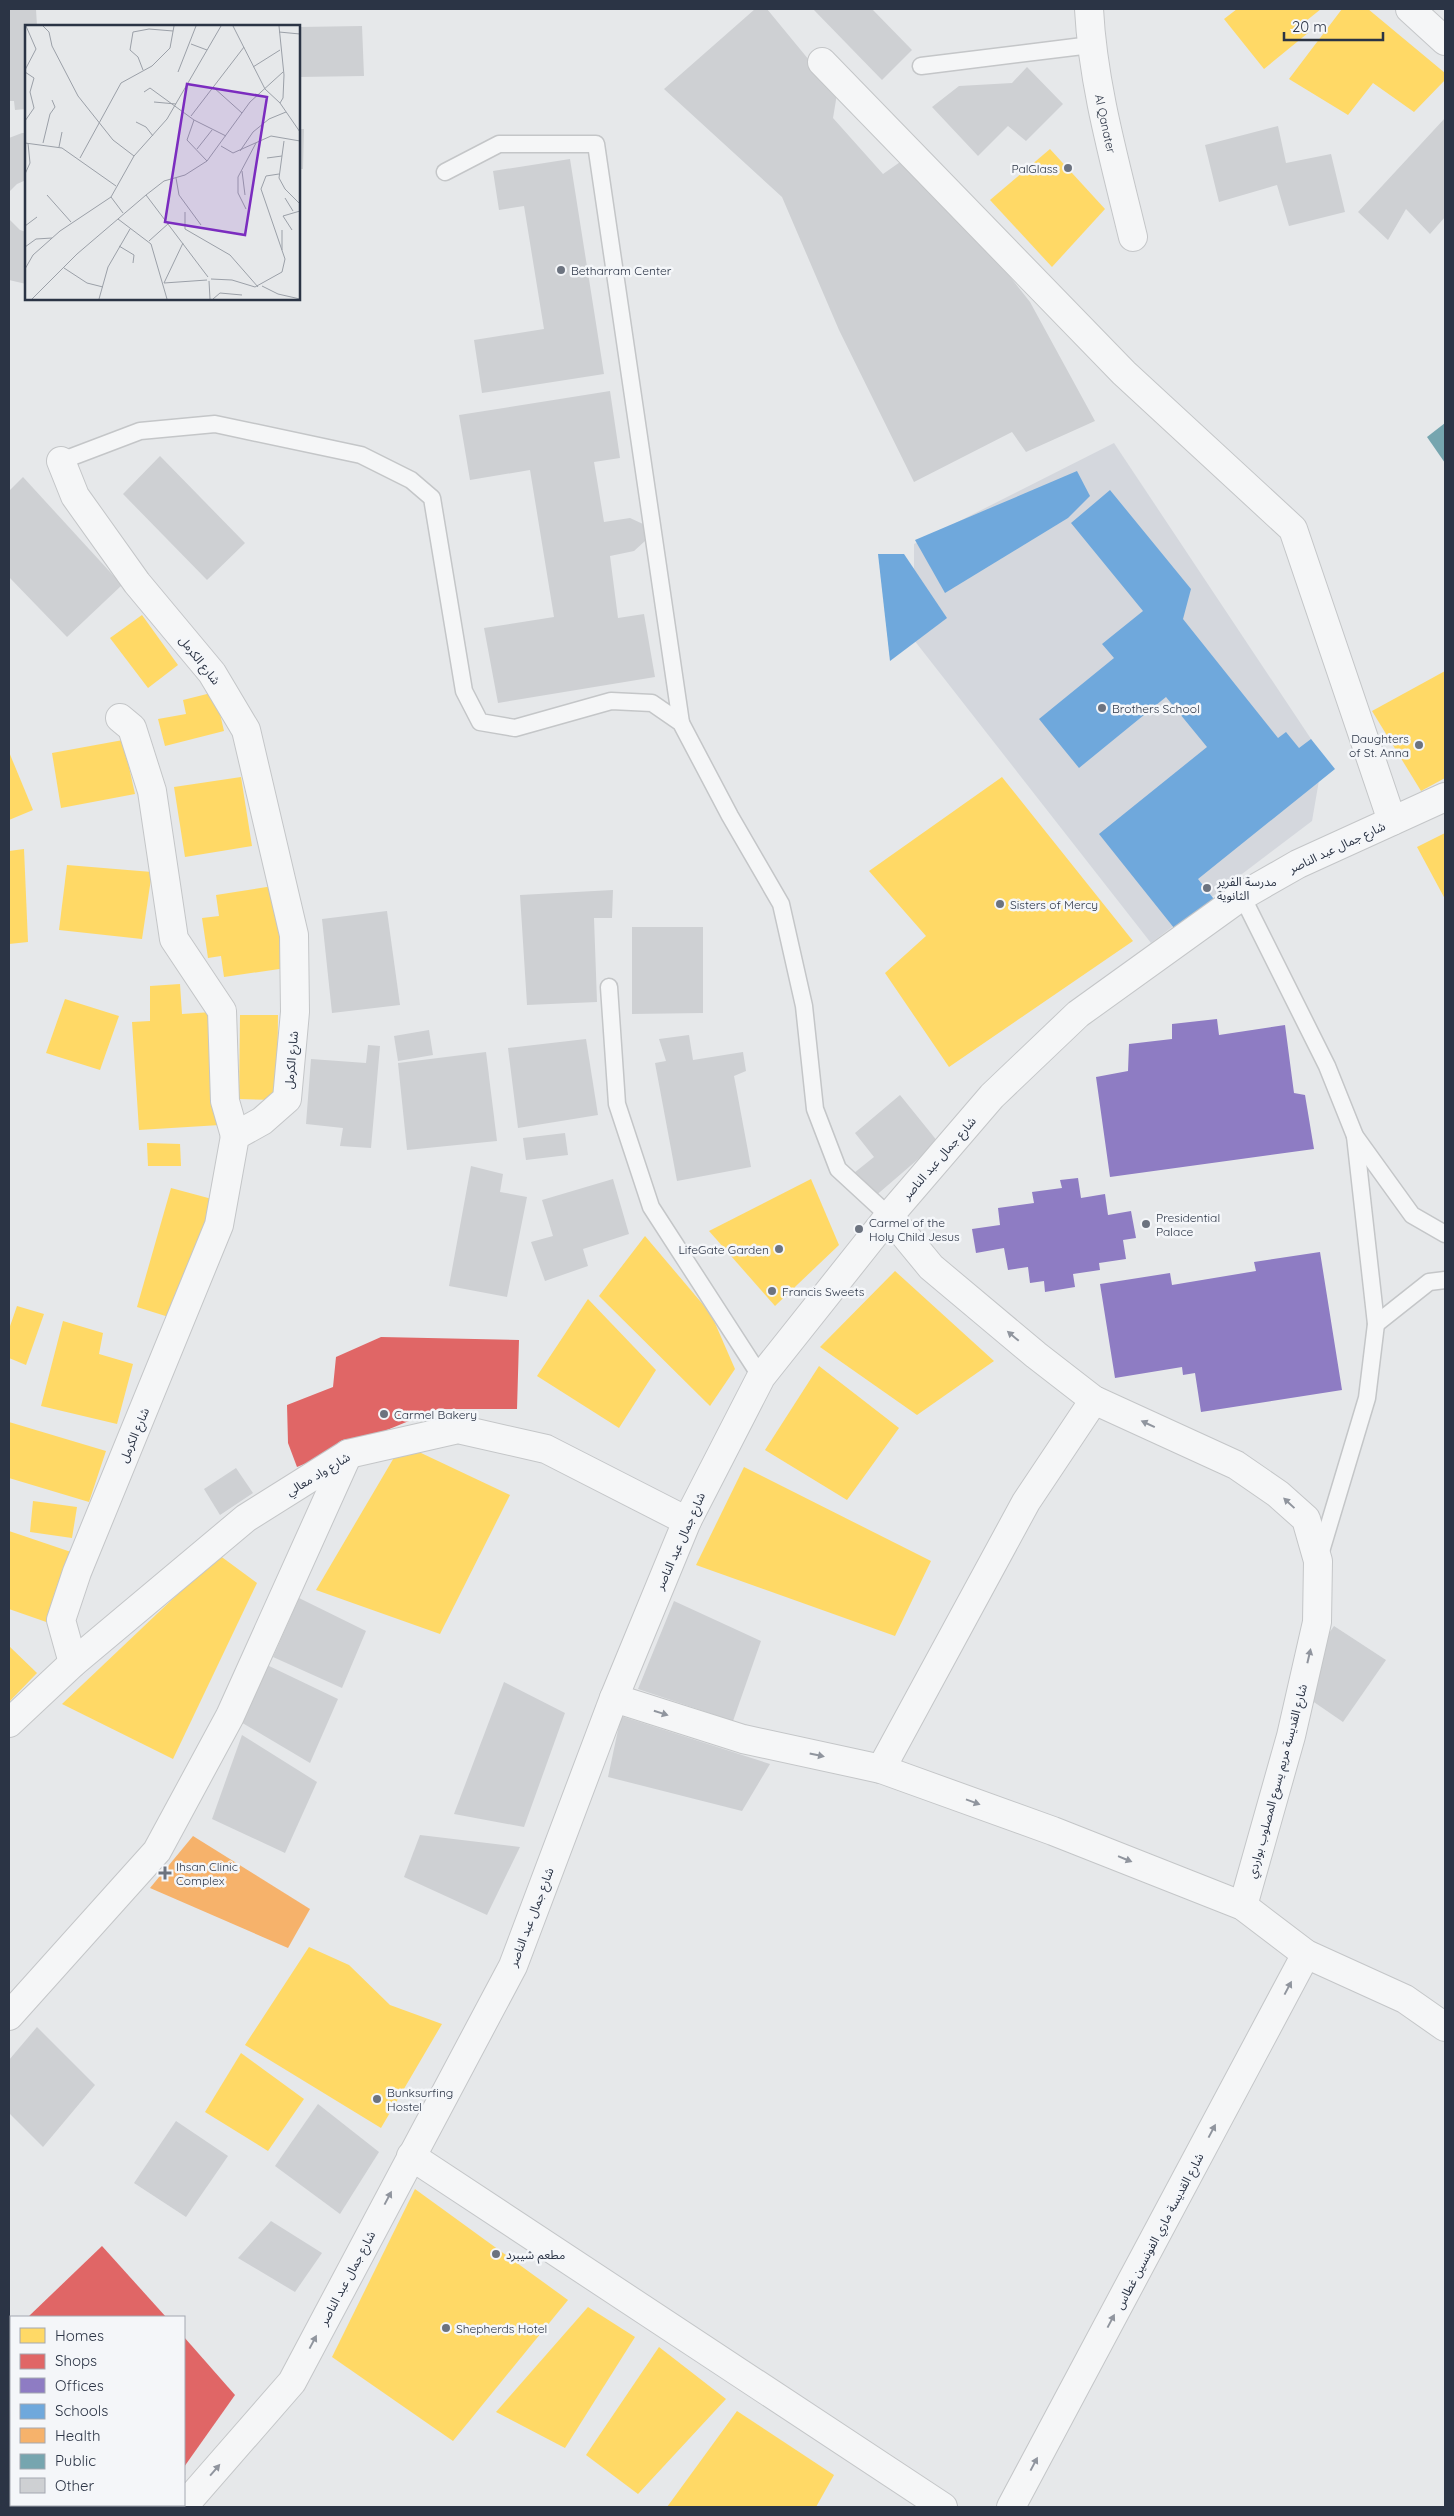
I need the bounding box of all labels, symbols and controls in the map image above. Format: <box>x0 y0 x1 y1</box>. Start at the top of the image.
scale bar <box>1284 10 1383 42</box>
text: 20 m <box>1292 17 1327 36</box>
inset map <box>25 25 300 300</box>
street label: Al Qanater <box>1092 93 1120 155</box>
place label: PalGlass <box>1011 161 1058 176</box>
marker: PalGlass <box>1062 162 1074 174</box>
place label: Betharram Center <box>571 263 672 278</box>
marker: Betharram Center <box>555 264 567 276</box>
street label: شارع الكرمل <box>175 632 224 689</box>
place label: Brothers School <box>1112 701 1200 716</box>
marker: Brothers School <box>1096 702 1108 714</box>
place label: Daughters of St. Anna <box>1349 731 1409 760</box>
marker: Daughters of St. Anna <box>1413 739 1425 751</box>
street label: شارع جمال عبد الناصر <box>1285 818 1388 878</box>
place label: مدرسة الفرير الثانوية <box>1216 874 1277 903</box>
marker: مدرسة الفرير الثانوية <box>1201 882 1213 894</box>
place label: Sisters of Mercy <box>1010 897 1098 912</box>
marker: Sisters of Mercy <box>994 898 1006 910</box>
street label: شارع الكرمل <box>281 1030 303 1090</box>
street label: شارع جمال عبد الناصر <box>898 1114 981 1205</box>
place label: Presidential Palace <box>1156 1210 1220 1239</box>
place label: Carmel of the Holy Child Jesus <box>869 1215 960 1244</box>
marker: Presidential Palace <box>1140 1218 1152 1230</box>
marker: Carmel of the Holy Child Jesus <box>853 1223 865 1235</box>
place label: LifeGate Garden <box>678 1242 769 1257</box>
marker: LifeGate Garden <box>773 1243 785 1255</box>
place label: Francis Sweets <box>782 1284 865 1299</box>
marker: Francis Sweets <box>766 1285 778 1297</box>
one-way arrow <box>1006 1331 1019 1342</box>
street label: شارع الكرمل <box>116 1405 154 1465</box>
place label: Carmel Bakery <box>394 1407 477 1422</box>
marker: Carmel Bakery <box>378 1408 390 1420</box>
one-way arrow <box>1141 1420 1155 1428</box>
street label: شارع واد معالي <box>283 1449 354 1501</box>
street label: شارع جمال عبد الناصر <box>651 1490 710 1594</box>
one-way arrow <box>1282 1498 1295 1509</box>
one-way arrow <box>1305 1649 1313 1664</box>
street label: شارع القديسة مريم يسوع المصلوب بواردي <box>1244 1682 1313 1880</box>
one-way arrow <box>653 1709 668 1717</box>
one-way arrow <box>810 1751 825 1759</box>
one-way arrow <box>965 1799 980 1806</box>
one-way arrow <box>1117 1856 1132 1863</box>
place label: Ihsan Clinic Complex <box>176 1859 238 1888</box>
street label: شارع جمال عبد الناصر <box>505 1865 559 1970</box>
marker: Ihsan Clinic Complex <box>158 1866 172 1880</box>
one-way arrow <box>1284 1980 1292 1995</box>
place label: Bunksurfing Hostel <box>387 2085 453 2114</box>
marker: Bunksurfing Hostel <box>371 2093 383 2105</box>
one-way arrow <box>1208 2124 1216 2138</box>
street label: شارع القديسة ماري الفونسين غطاس <box>1111 2150 1209 2313</box>
one-way arrow <box>384 2191 392 2205</box>
street label: شارع جمال عبد الناصر <box>315 2228 380 2330</box>
place label: مطعم شيبرد <box>506 2247 565 2264</box>
marker: مطعم شيبرد <box>490 2248 502 2260</box>
one-way arrow <box>1107 2313 1115 2328</box>
legend <box>10 2316 185 2506</box>
place label: Shepherds Hotel <box>456 2321 547 2336</box>
marker: Shepherds Hotel <box>440 2322 452 2334</box>
text: Homes <box>55 2326 104 2345</box>
one-way arrow <box>309 2335 317 2349</box>
text: Shops <box>55 2351 97 2370</box>
text: Offices <box>55 2376 104 2395</box>
text: Schools <box>55 2401 108 2420</box>
text: Health <box>55 2426 100 2445</box>
text: Public <box>55 2451 96 2470</box>
one-way arrow <box>1030 2457 1038 2471</box>
one-way arrow <box>209 2465 221 2477</box>
text: Other <box>55 2476 95 2495</box>

